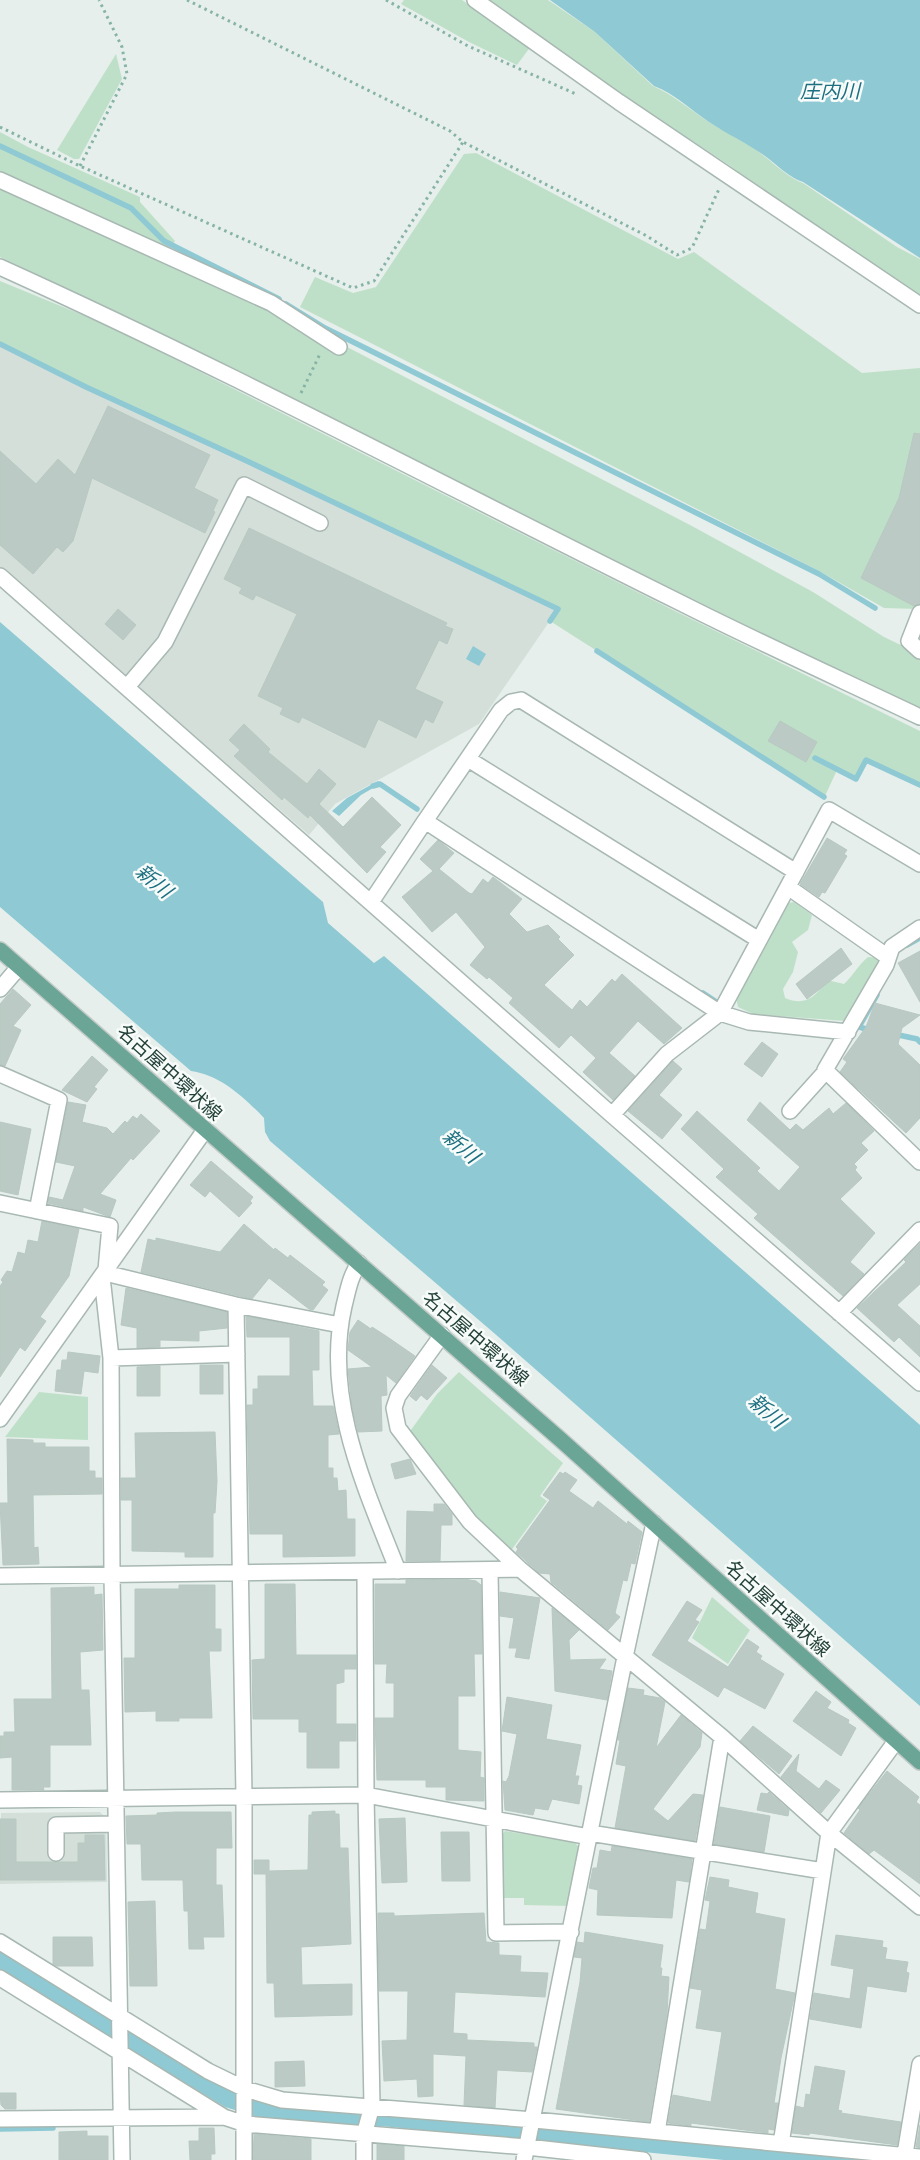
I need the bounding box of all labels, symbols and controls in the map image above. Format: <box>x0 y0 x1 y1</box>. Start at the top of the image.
water label: 庄内川 <box>800 78 862 104</box>
water label: 新川 <box>130 858 179 905</box>
street label: 名古屋中環状線 <box>113 1019 227 1125</box>
water label: 新川 <box>437 1123 486 1170</box>
street label: 名古屋中環状線 <box>418 1285 534 1391</box>
water label: 新川 <box>743 1388 792 1435</box>
street label: 名古屋中環状線 <box>721 1555 835 1661</box>

